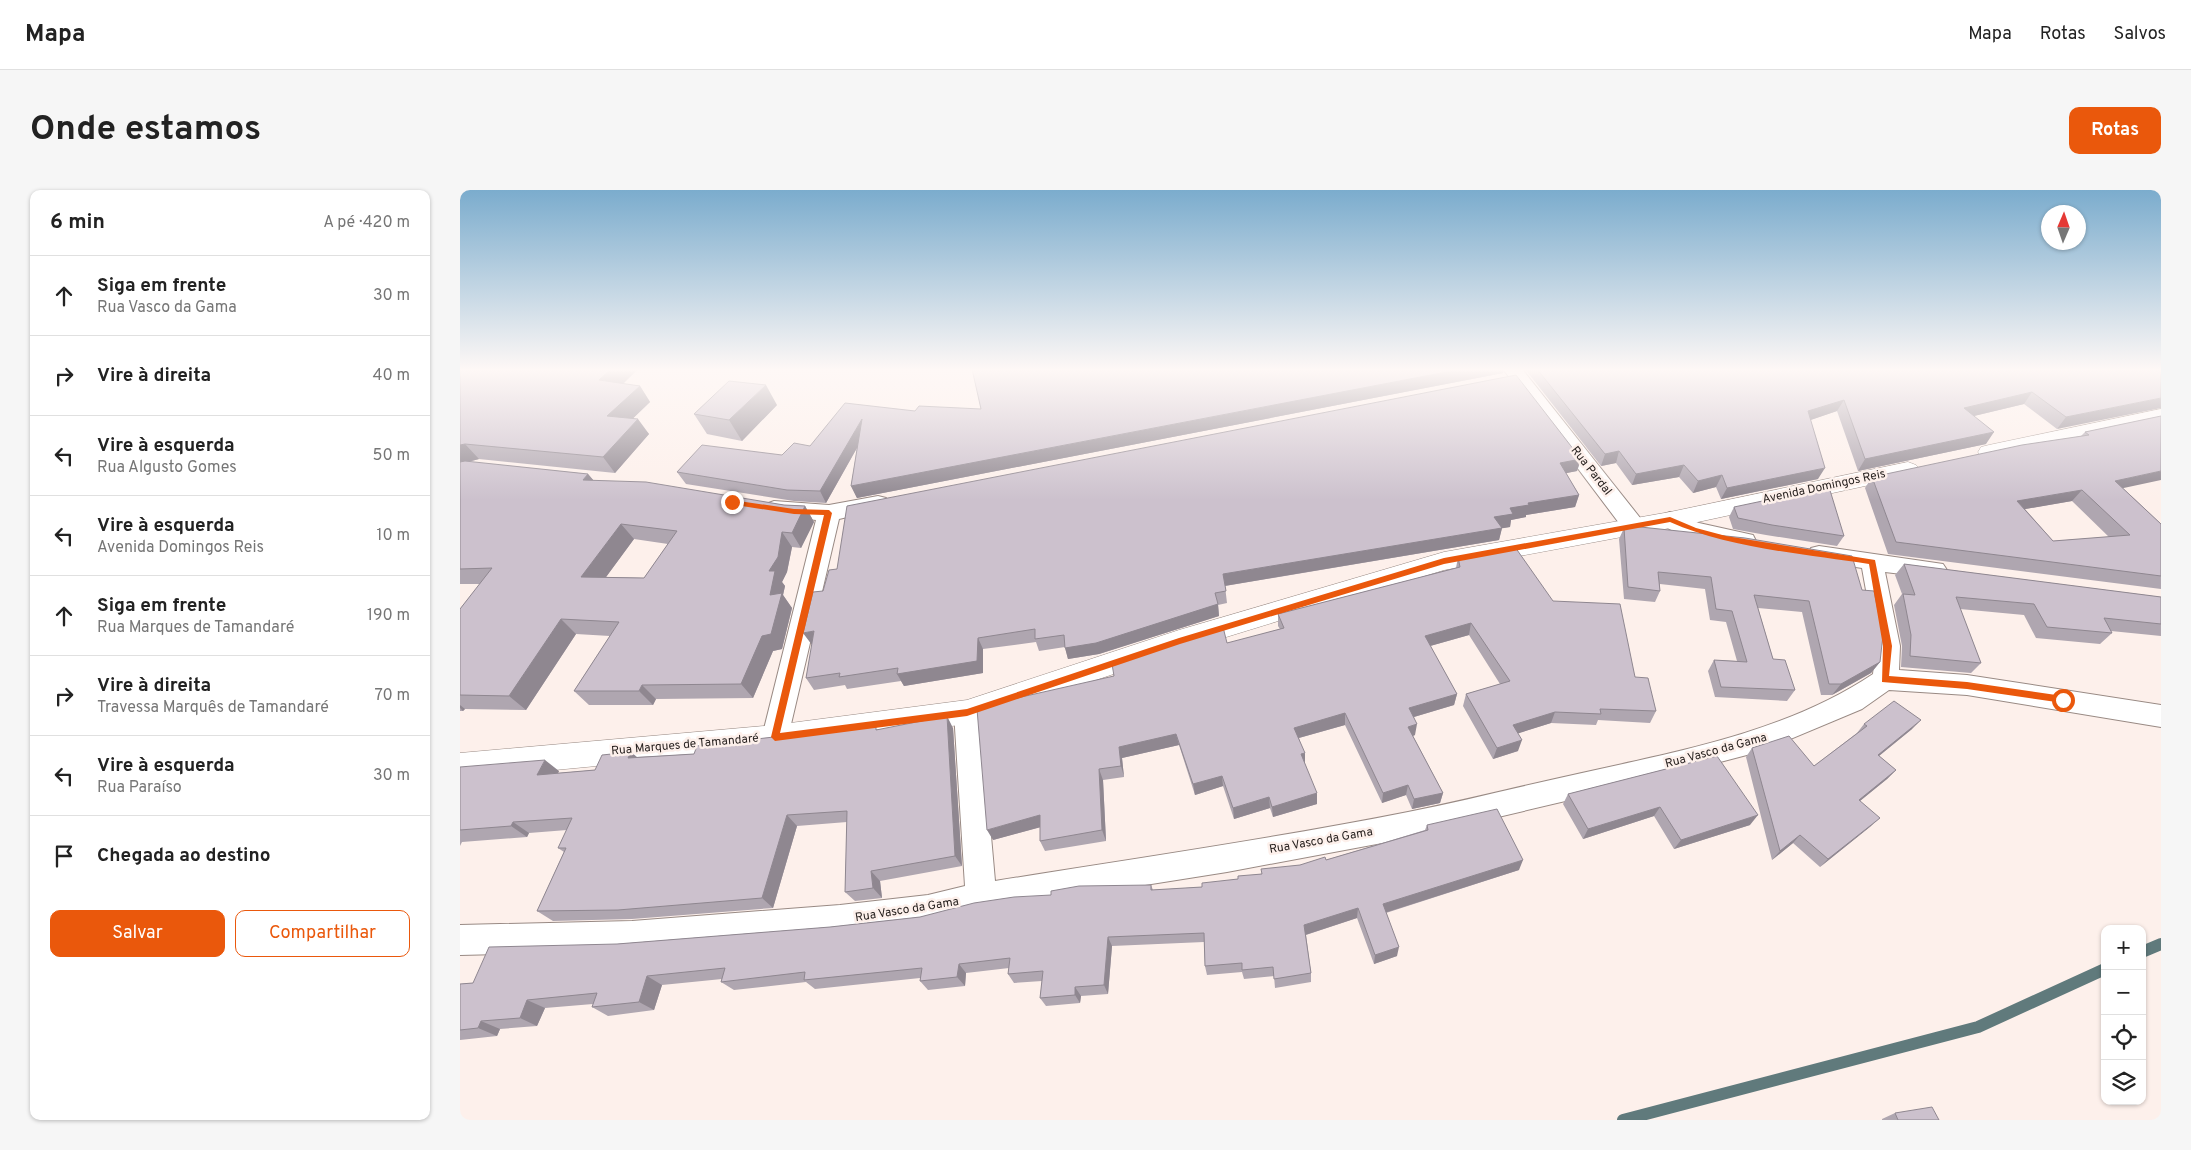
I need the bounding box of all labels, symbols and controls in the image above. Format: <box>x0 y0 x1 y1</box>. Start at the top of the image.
text: Mapa <box>25 20 85 50</box>
text: Mapa <box>1968 23 2012 46</box>
text: Rotas <box>2040 23 2086 46</box>
text: Salvos <box>2114 23 2166 46</box>
button: Rotas <box>2069 107 2161 154</box>
text: Onde estamos <box>30 108 261 152</box>
north arrow <box>2041 205 2086 250</box>
text: 6 min <box>50 209 105 236</box>
text: A pé · 420 m <box>323 213 410 233</box>
text: Siga em frente <box>97 274 226 298</box>
icon: ahead <box>50 282 78 310</box>
text: 30 m <box>373 286 410 306</box>
text: Rua Vasco da Gama <box>97 298 237 318</box>
icon: right <box>50 362 78 390</box>
text: Vire à direita <box>97 364 211 388</box>
text: 40 m <box>372 366 410 386</box>
text: Vire à esquerda <box>97 434 235 458</box>
icon: left <box>50 442 78 470</box>
street label: Rua Pardal <box>1567 443 1615 499</box>
text: 50 m <box>373 446 410 466</box>
text: Rua Algusto Gomes <box>97 458 237 478</box>
street label: Avenida Domingos Reis <box>1761 466 1887 508</box>
route end <box>721 491 744 514</box>
text: Vire à esquerda <box>97 514 235 538</box>
icon: left <box>50 522 78 550</box>
text: 10 m <box>376 526 410 546</box>
text: Avenida Domingos Reis <box>97 538 264 558</box>
text: Siga em frente <box>97 594 226 618</box>
icon: ahead <box>50 602 78 630</box>
text: 190 m <box>367 606 410 626</box>
text: Rua Marques de Tamandaré <box>97 618 294 638</box>
text: Vire à direita <box>97 674 211 698</box>
icon: right <box>50 682 78 710</box>
text: 70 m <box>375 686 410 706</box>
route start <box>2052 689 2075 712</box>
text: Travessa Marquês de Tamandaré <box>97 698 329 718</box>
street label: Rua Vasco da Gama <box>1663 730 1769 772</box>
street label: Rua Marques de Tamandaré <box>611 731 759 759</box>
text: Vire à esquerda <box>97 754 235 778</box>
icon: left <box>50 762 78 790</box>
text: 30 m <box>373 766 410 786</box>
text: Rua Paraíso <box>97 778 182 798</box>
street label: Rua Vasco da Gama <box>1268 824 1374 858</box>
icon: arrive <box>50 842 78 870</box>
text: Chegada ao destino <box>97 844 271 868</box>
street label: Rua Vasco da Gama <box>854 894 960 926</box>
button: Salvar <box>50 910 225 957</box>
button: Compartilhar <box>235 910 410 957</box>
map controls <box>2101 925 2146 1105</box>
button: + <box>2101 925 2146 970</box>
button: − <box>2101 970 2146 1015</box>
button: locate <box>2101 1015 2146 1060</box>
button: layers <box>2101 1060 2146 1105</box>

